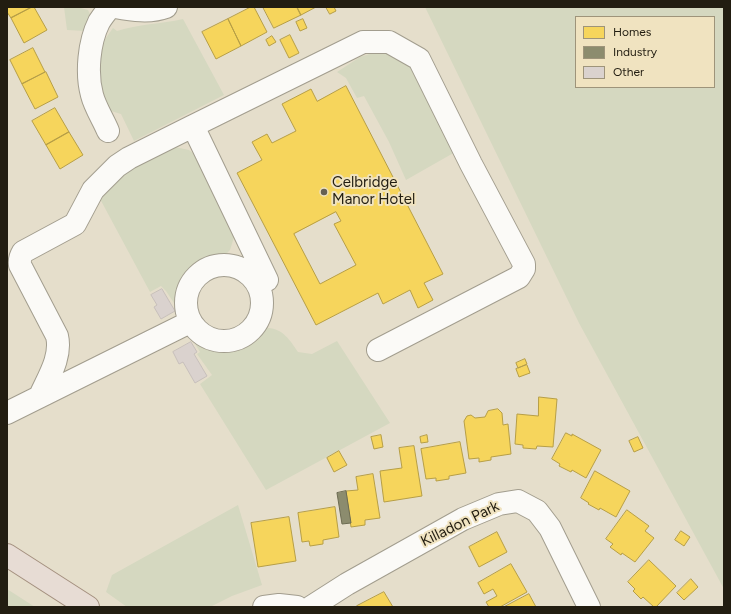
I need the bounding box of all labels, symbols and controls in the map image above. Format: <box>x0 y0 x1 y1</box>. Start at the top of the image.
legend <box>575 16 715 88</box>
text: Homes <box>613 25 651 39</box>
text: Industry <box>613 45 657 59</box>
text: Other <box>613 65 644 79</box>
place label: Celbridge Manor Hotel <box>332 174 415 209</box>
marker: Celbridge Manor Hotel <box>319 187 329 197</box>
street label: Killadon Park <box>418 497 502 551</box>

